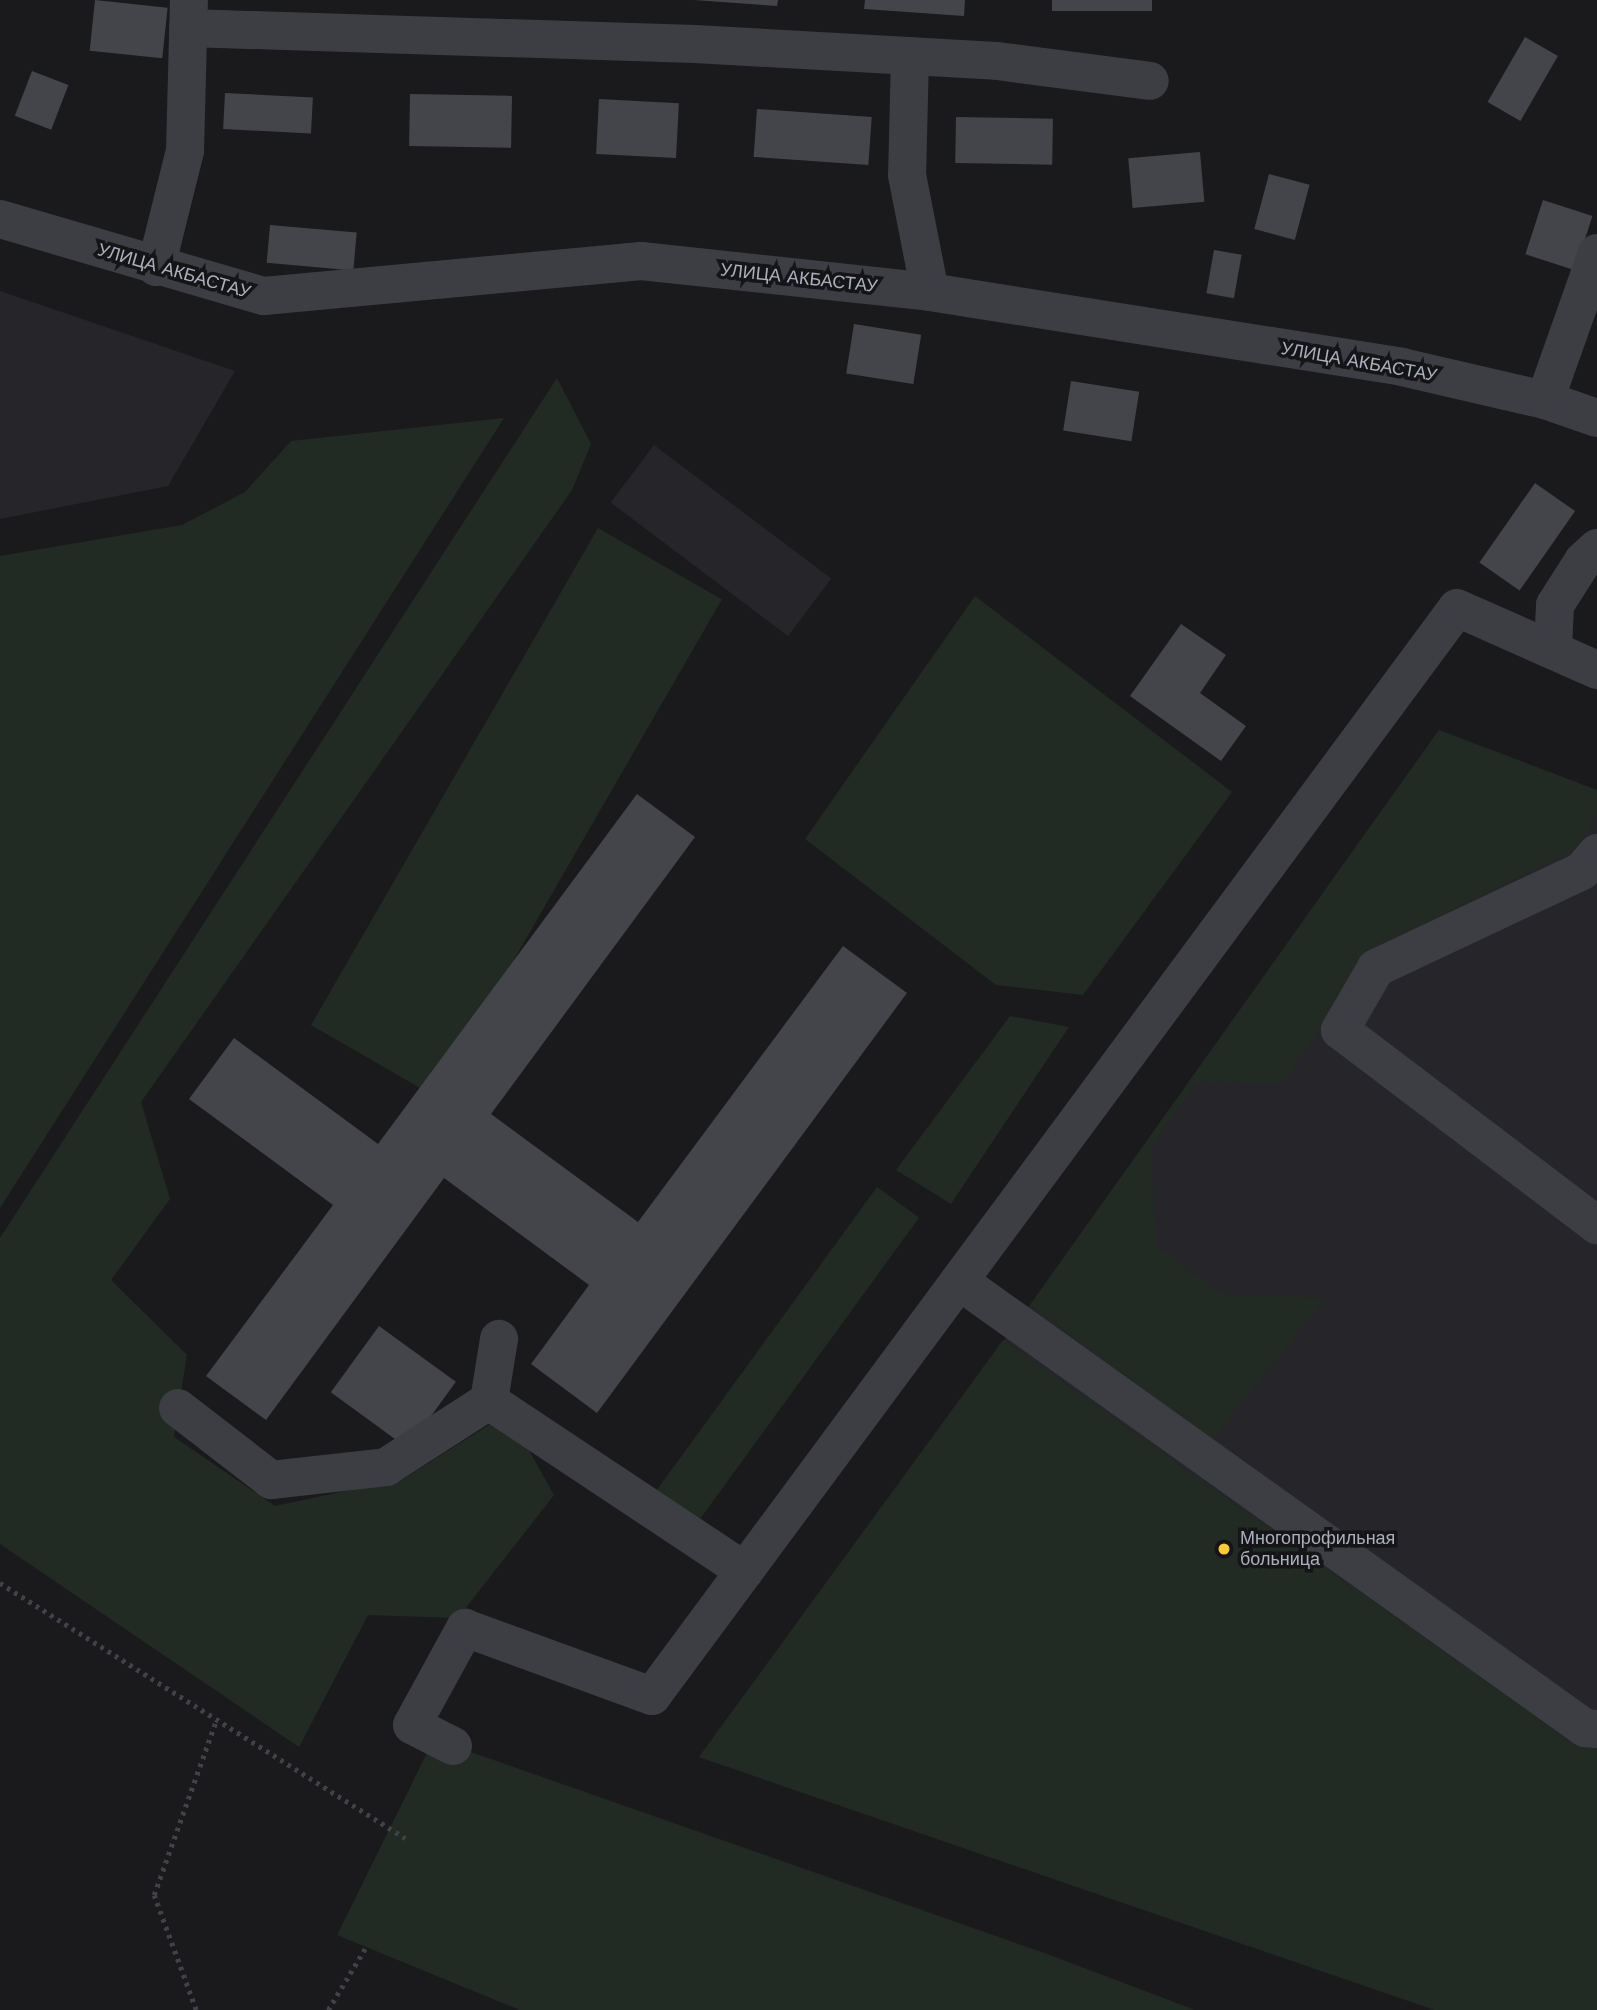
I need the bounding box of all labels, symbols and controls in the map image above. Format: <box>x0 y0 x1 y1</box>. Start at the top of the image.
street label: УЛИЦА АКБАСТАУ <box>95 239 253 303</box>
street label: УЛИЦА АКБАСТАУ <box>719 259 879 297</box>
street label: УЛИЦА АКБАСТАУ <box>1279 338 1439 386</box>
place label: Многопрофильная больница <box>1240 1528 1395 1570</box>
marker: Многопрофильная больница <box>1214 1539 1234 1559</box>

